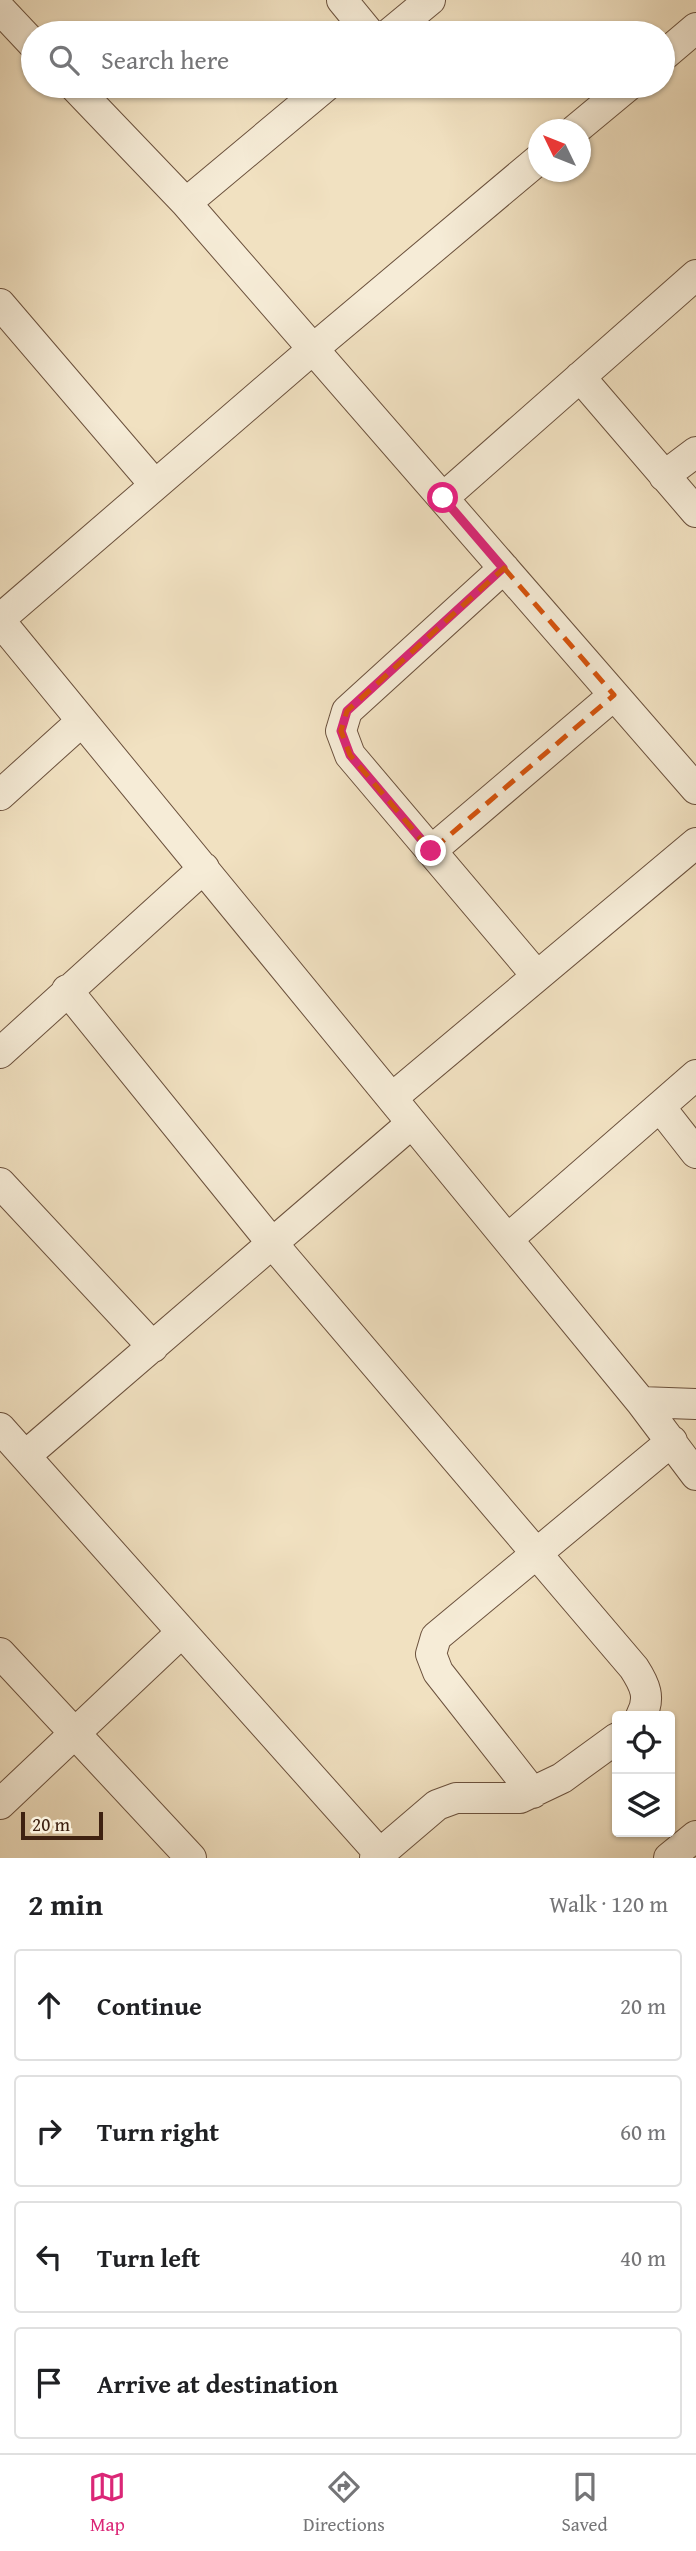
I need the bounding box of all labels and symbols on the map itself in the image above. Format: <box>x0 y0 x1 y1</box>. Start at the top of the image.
north arrow <box>528 119 591 182</box>
route start <box>427 482 458 513</box>
route end <box>415 835 446 866</box>
scale bar <box>21 1809 103 1841</box>

